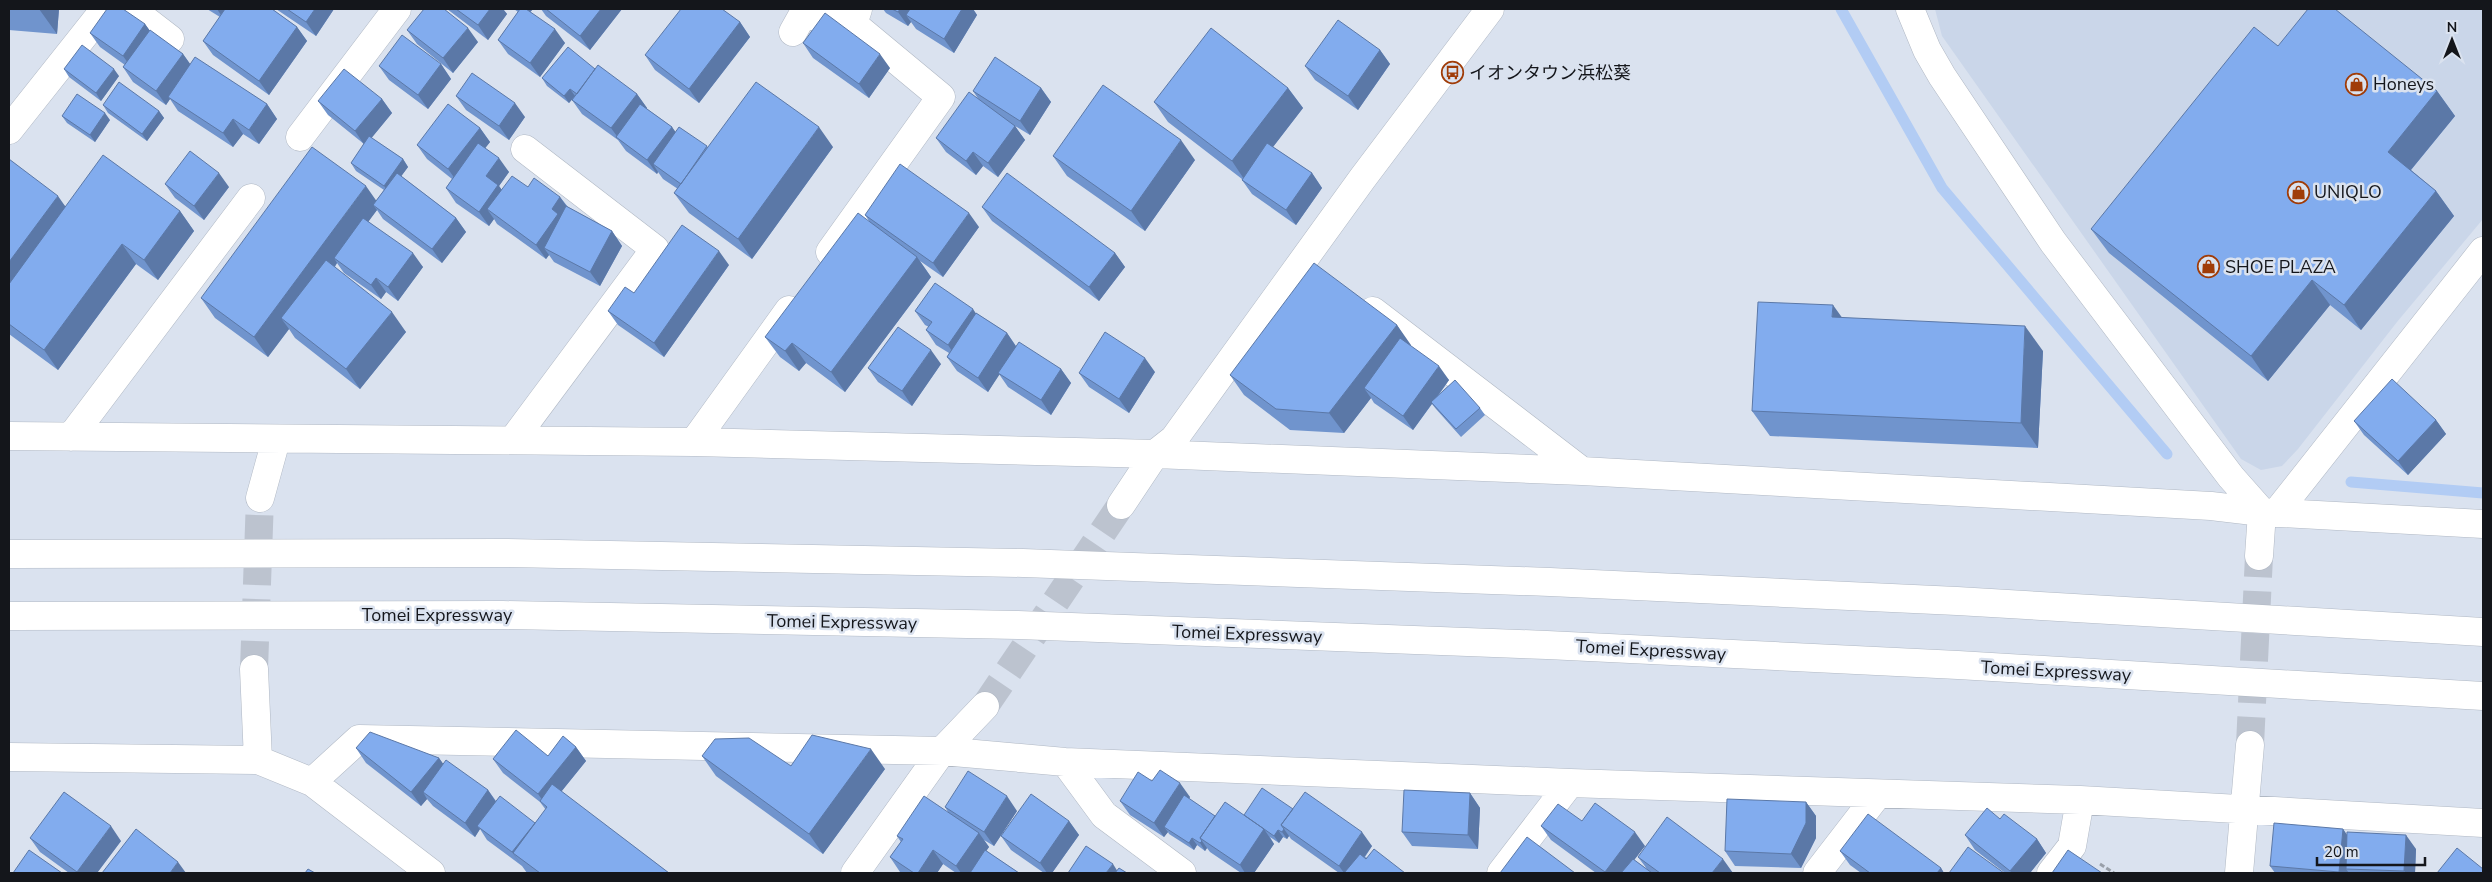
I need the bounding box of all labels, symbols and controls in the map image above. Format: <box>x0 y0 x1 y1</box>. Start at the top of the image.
north arrow <box>2427 15 2477 65</box>
text: N <box>2447 18 2457 37</box>
bus stop icon: イオンタウン浜松葵 <box>1441 61 1465 85</box>
place label: イオンタウン浜松葵 <box>1469 61 1631 85</box>
shop icon: Honeys <box>2345 72 2369 96</box>
place label: Honeys <box>2373 72 2434 96</box>
shop icon: UNIQLO <box>2286 180 2310 204</box>
place label: UNIQLO <box>2314 180 2382 204</box>
shop icon: SHOE PLAZA <box>2197 255 2221 279</box>
place label: SHOE PLAZA <box>2225 255 2336 279</box>
street label: Tomei Expressway <box>362 603 513 627</box>
street label: Tomei Expressway <box>767 609 918 635</box>
street label: Tomei Expressway <box>1171 619 1323 649</box>
street label: Tomei Expressway <box>1575 634 1727 666</box>
street label: Tomei Expressway <box>1980 655 2132 687</box>
scale bar <box>2317 834 2424 866</box>
text: 20 m <box>2324 842 2359 862</box>

